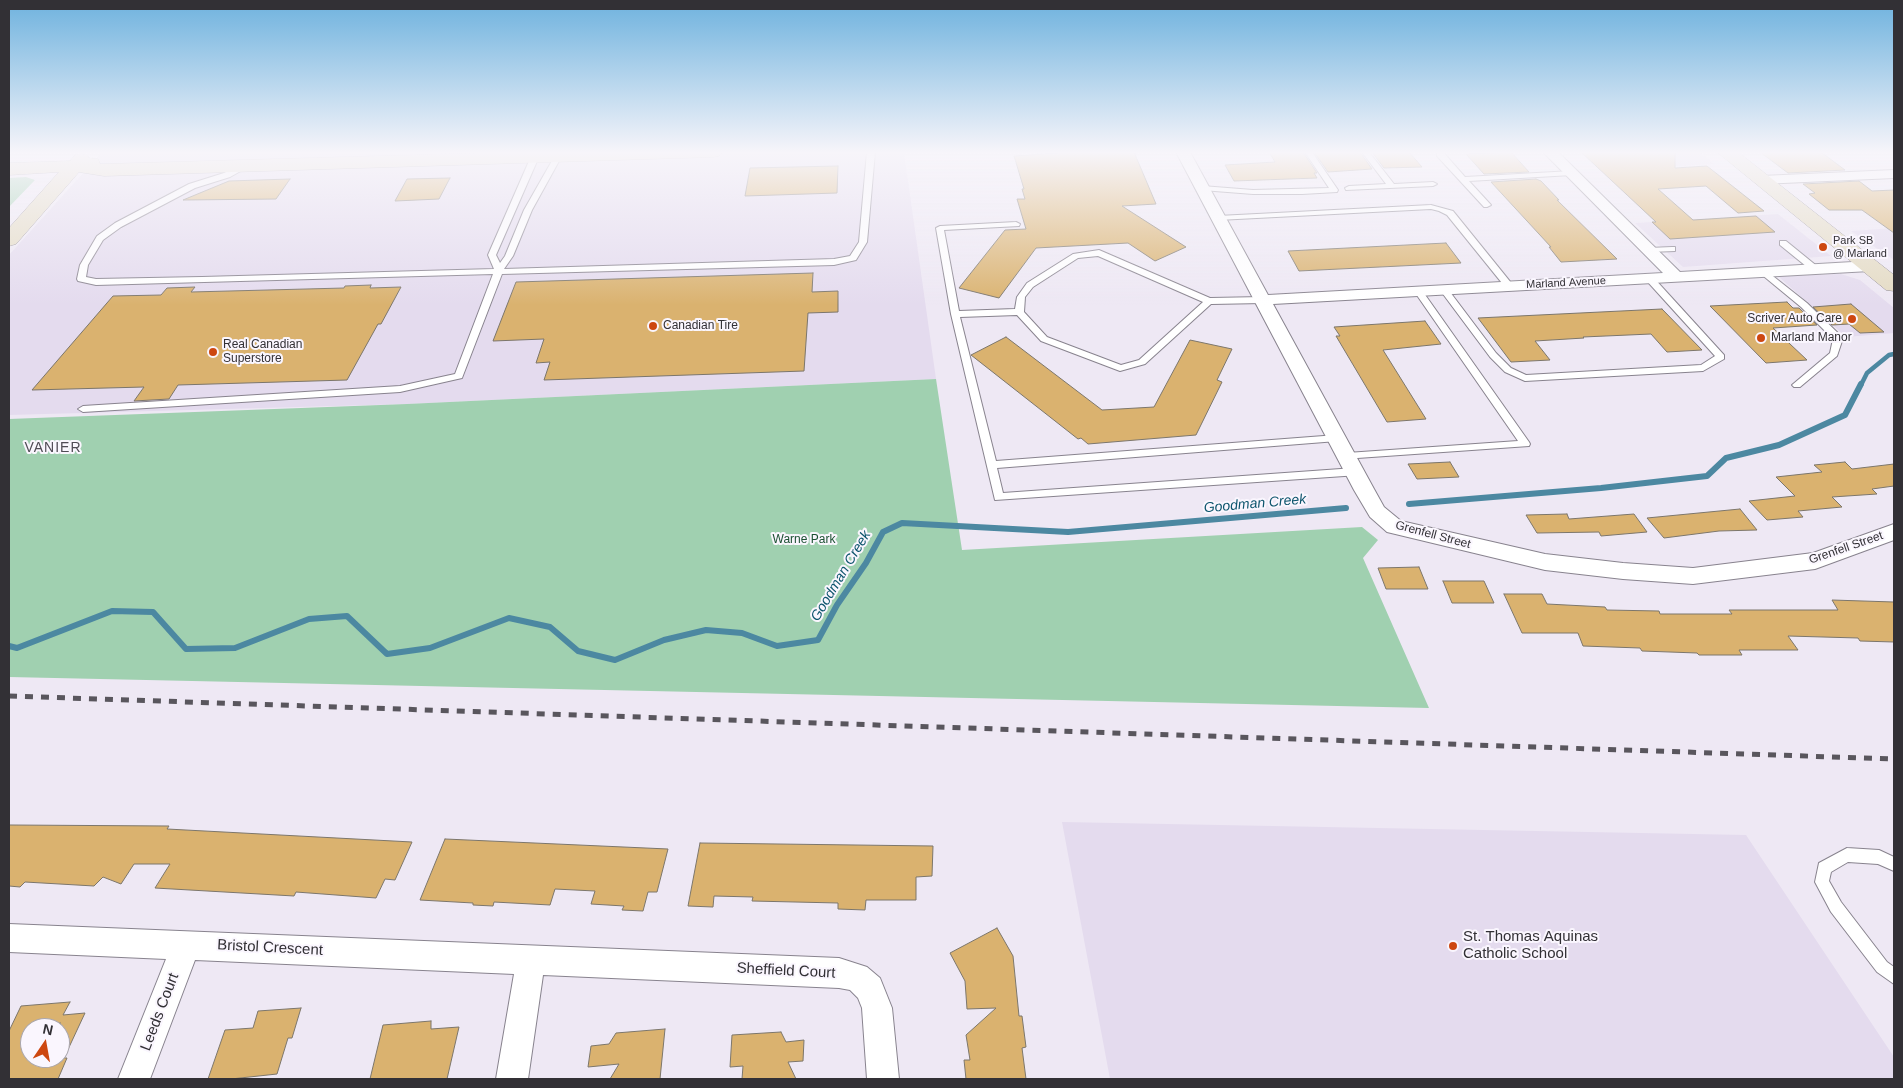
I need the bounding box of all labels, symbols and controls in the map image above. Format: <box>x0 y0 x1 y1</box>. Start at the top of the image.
place label: Park SB @ Marland <box>1833 234 1887 260</box>
marker: Park SB @ Marland <box>1817 241 1829 253</box>
street label: Marland Avenue <box>1526 274 1606 292</box>
place label: Scriver Auto Care <box>1747 312 1842 326</box>
marker: Scriver Auto Care <box>1846 313 1858 325</box>
place label: Canadian Tire <box>663 319 738 333</box>
marker: Canadian Tire <box>647 320 659 332</box>
place label: Marland Manor <box>1771 331 1852 345</box>
marker: Marland Manor <box>1755 332 1767 344</box>
place label: Real Canadian Superstore <box>223 338 302 366</box>
marker: Real Canadian Superstore <box>207 346 219 358</box>
district label: VANIER <box>24 440 82 456</box>
water label: Goodman Creek <box>1203 491 1307 517</box>
street label: Grenfell Street <box>1394 518 1472 552</box>
water label: Goodman Creek <box>807 528 875 624</box>
street label: Grenfell Street <box>1807 529 1885 567</box>
park label: Warne Park <box>773 533 835 547</box>
place label: St. Thomas Aquinas Catholic School <box>1463 928 1598 963</box>
street label: Bristol Crescent <box>217 936 323 960</box>
marker: St. Thomas Aquinas Catholic School <box>1447 940 1459 952</box>
street label: Sheffield Court <box>736 959 836 983</box>
street label: Leeds Court <box>137 971 183 1053</box>
north arrow <box>20 1018 70 1068</box>
text: N <box>41 1020 55 1038</box>

